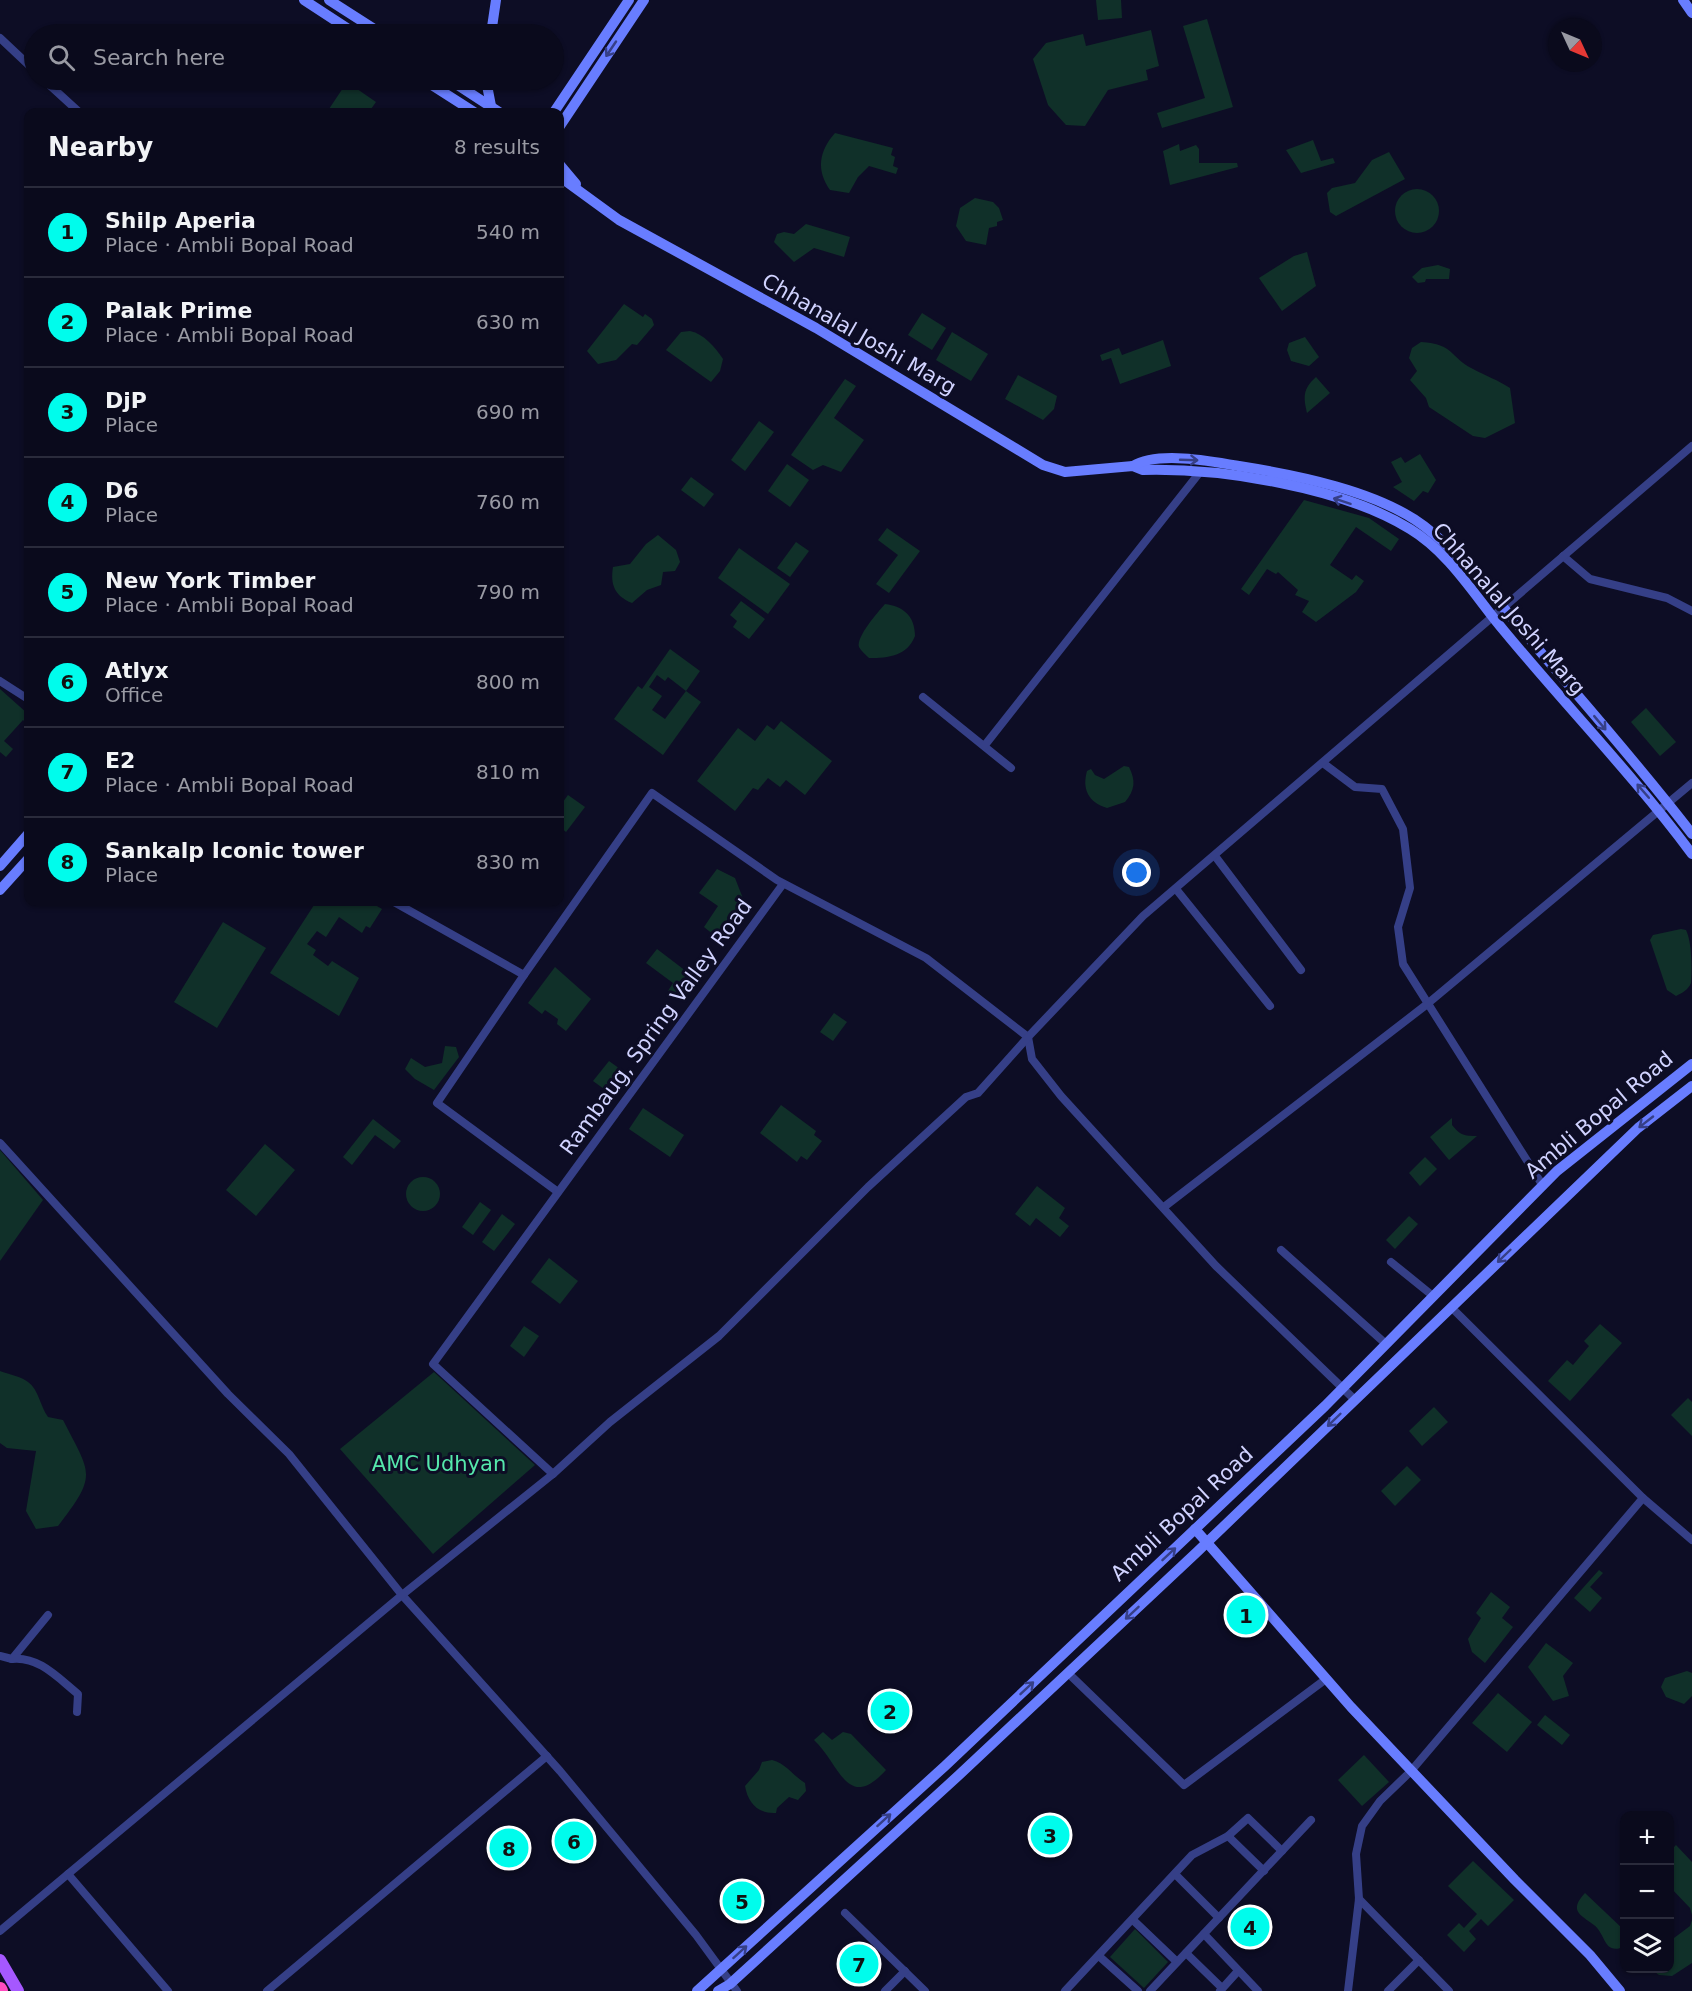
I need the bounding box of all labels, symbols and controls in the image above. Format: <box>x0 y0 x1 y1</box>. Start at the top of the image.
north arrow <box>1548 18 1602 72</box>
search box <box>24 24 564 90</box>
one-way arrow <box>605 40 617 56</box>
icon: search <box>45 41 78 74</box>
text: Search here <box>93 45 225 70</box>
text: Nearby <box>48 132 153 162</box>
text: 8 results <box>454 135 540 159</box>
text: Shilp Aperia <box>105 208 256 233</box>
text: 1 <box>61 220 74 244</box>
text: 540 m <box>476 220 540 244</box>
text: Place · Ambli Bopal Road <box>105 233 354 257</box>
street label: Chhanalal Joshi Marg <box>758 269 960 399</box>
text: Palak Prime <box>105 298 252 323</box>
text: 2 <box>61 310 74 334</box>
text: 630 m <box>476 310 540 334</box>
text: Place · Ambli Bopal Road <box>105 323 354 347</box>
text: DjP <box>105 388 147 413</box>
text: 3 <box>61 400 74 424</box>
text: 690 m <box>476 400 540 424</box>
text: Place <box>105 413 158 437</box>
one-way arrow <box>1179 455 1199 466</box>
text: D6 <box>105 478 139 503</box>
text: 4 <box>61 490 74 514</box>
text: 760 m <box>476 490 540 514</box>
one-way arrow <box>1333 494 1352 505</box>
text: Place <box>105 503 158 527</box>
street label: Chhanalal Joshi Marg <box>1428 518 1590 700</box>
text: New York Timber <box>105 568 315 593</box>
text: 5 <box>61 580 74 604</box>
text: 790 m <box>476 580 540 604</box>
text: Place · Ambli Bopal Road <box>105 593 354 617</box>
text: Atlyx <box>105 658 169 683</box>
text: 6 <box>61 670 74 694</box>
text: 800 m <box>476 670 540 694</box>
text: Office <box>105 683 163 707</box>
one-way arrow <box>1593 715 1607 730</box>
text: E2 <box>105 748 135 773</box>
text: 7 <box>61 760 74 784</box>
text: 810 m <box>476 760 540 784</box>
text: Place · Ambli Bopal Road <box>105 773 354 797</box>
one-way arrow <box>1636 784 1650 799</box>
text: Sankalp Iconic tower <box>105 838 364 863</box>
text: 8 <box>61 850 74 874</box>
text: 830 m <box>476 850 540 874</box>
your location <box>1122 858 1151 887</box>
text: Place <box>105 863 158 887</box>
street label: Rambaug, Spring Valley Road <box>555 895 757 1159</box>
street label: Ambli Bopal Road <box>1520 1046 1678 1184</box>
one-way arrow <box>1638 1115 1654 1128</box>
one-way arrow <box>1497 1249 1512 1263</box>
one-way arrow <box>1326 1413 1341 1428</box>
street label: Ambli Bopal Road <box>1106 1442 1258 1586</box>
park label: AMC Udhyan <box>372 1452 506 1476</box>
one-way arrow <box>1161 1546 1176 1561</box>
pin: 1 <box>1226 1592 1266 1638</box>
one-way arrow <box>1125 1606 1140 1620</box>
one-way arrow <box>1020 1681 1035 1695</box>
pin: 2 <box>870 1688 910 1734</box>
map controls <box>1620 1811 1674 1973</box>
button: + <box>1620 1811 1674 1865</box>
pin: 3 <box>1030 1812 1070 1858</box>
one-way arrow <box>877 1813 892 1828</box>
pin: 6 <box>554 1818 594 1864</box>
pin: 8 <box>490 1826 528 1870</box>
button: − <box>1620 1865 1674 1919</box>
pin: 5 <box>722 1878 762 1924</box>
pin: 4 <box>1230 1904 1270 1950</box>
button: layers <box>1620 1919 1674 1973</box>
pin: 7 <box>840 1942 878 1986</box>
one-way arrow <box>732 1945 747 1959</box>

